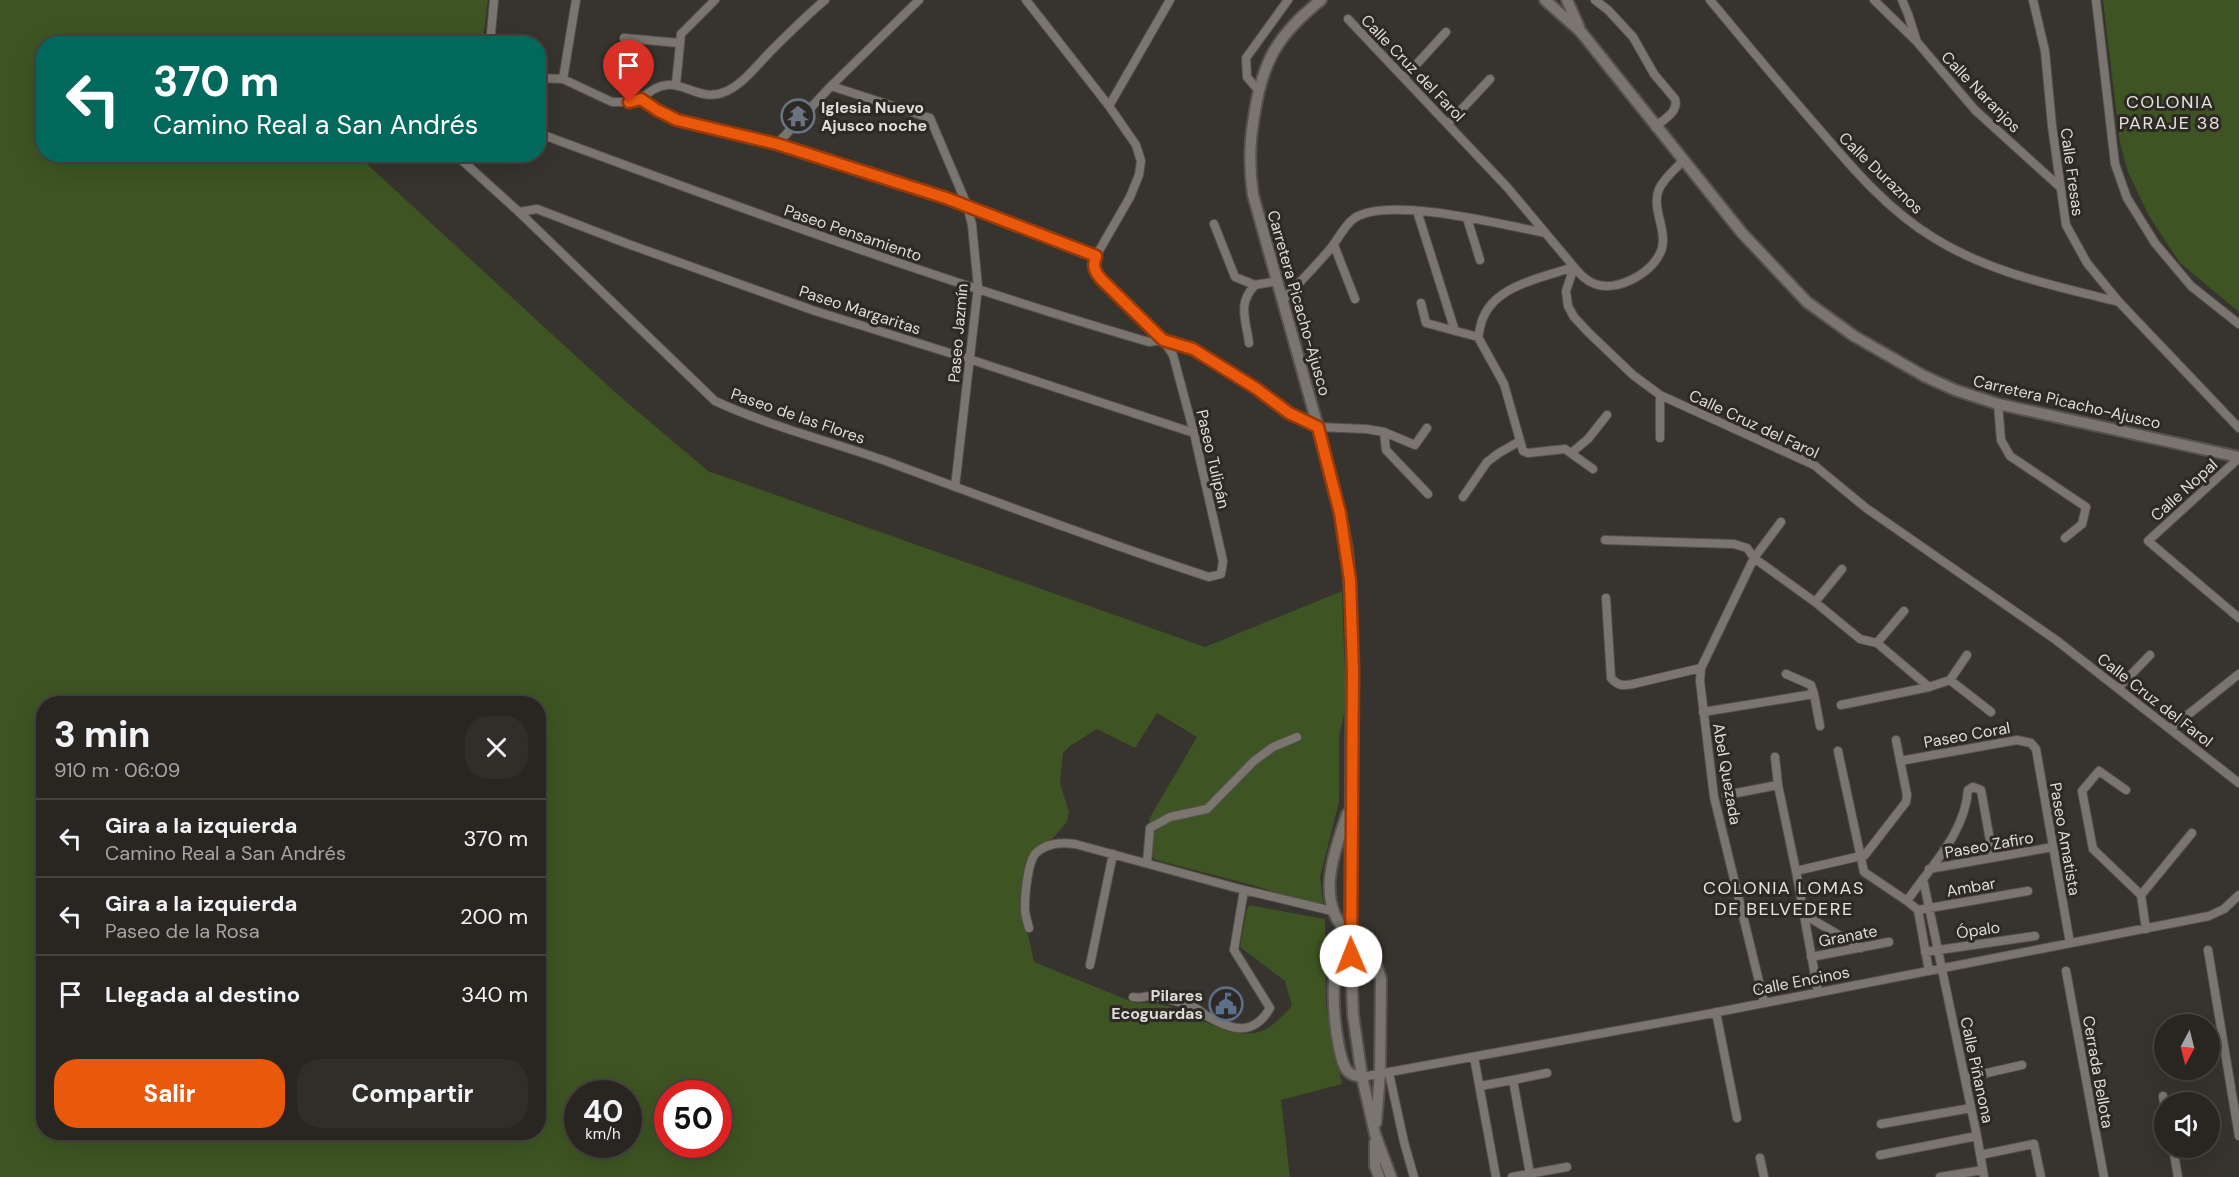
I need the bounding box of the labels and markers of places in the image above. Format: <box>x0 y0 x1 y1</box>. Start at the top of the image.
pin <box>603 40 654 102</box>
place label: Iglesia Nuevo Ajusco noche <box>821 97 927 136</box>
temple icon: Iglesia Nuevo Ajusco noche <box>780 98 816 134</box>
place label: Pilares Ecoguardas <box>1111 985 1203 1024</box>
public building icon: Pilares Ecoguardas <box>1208 986 1244 1022</box>

